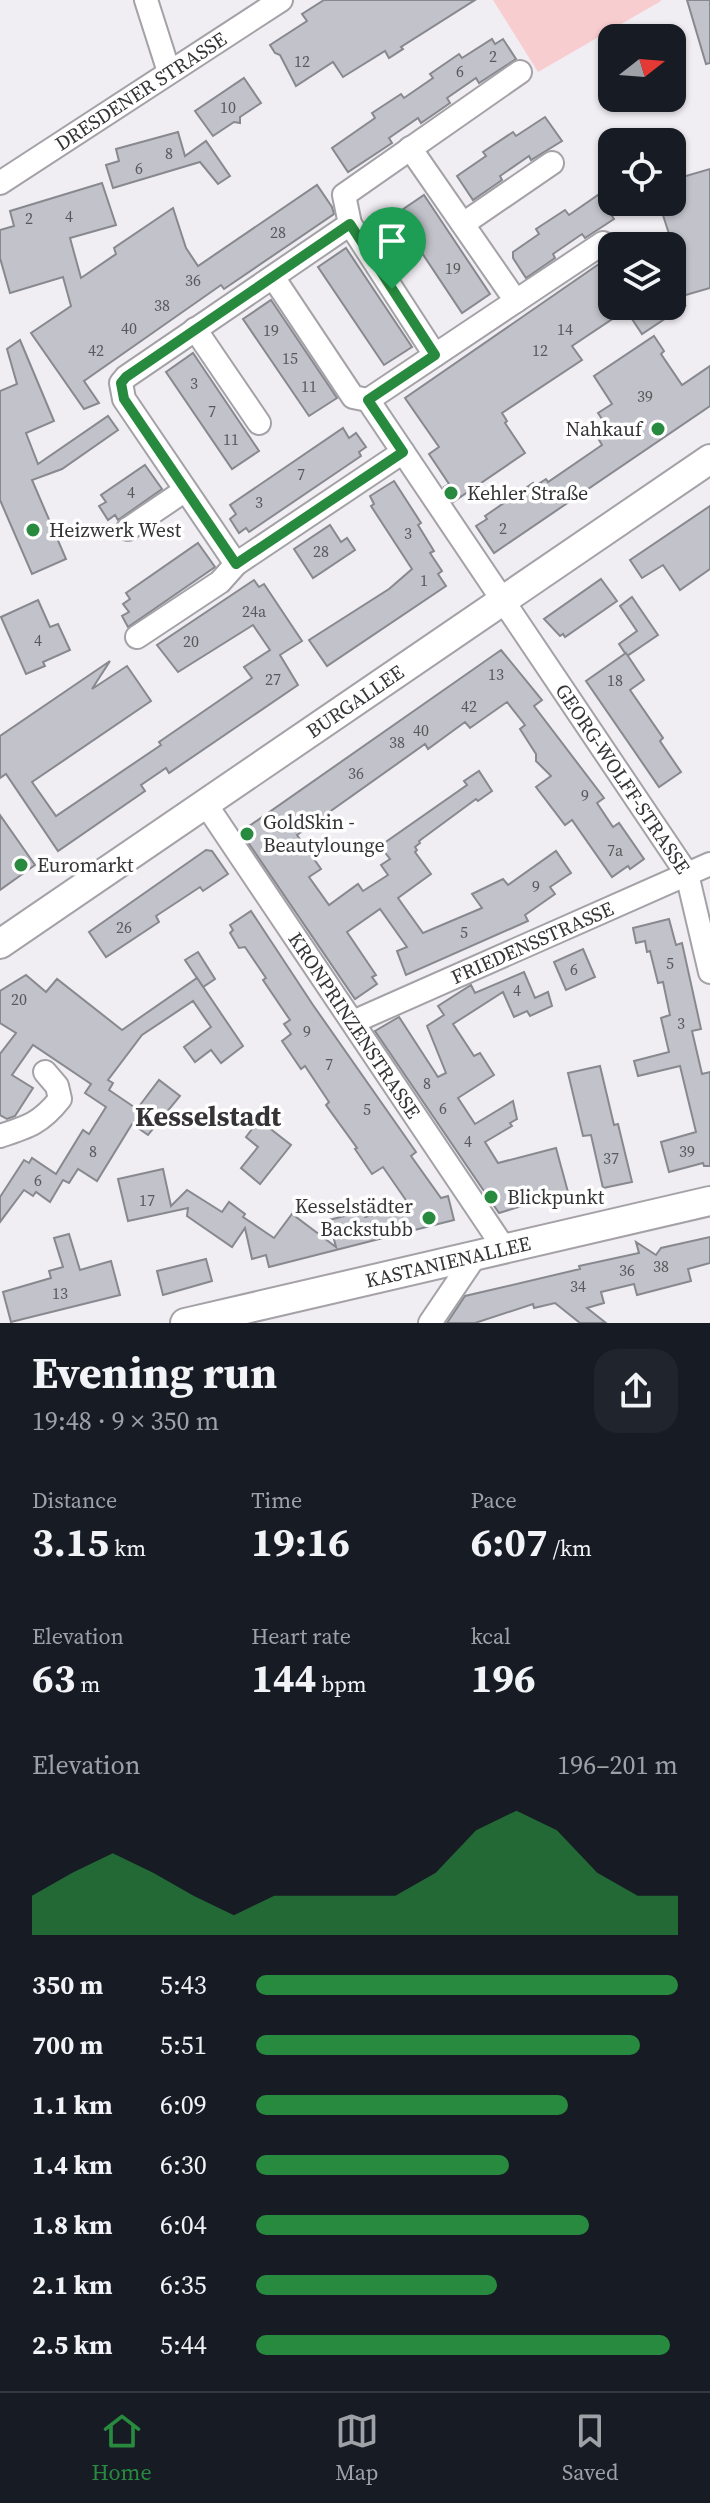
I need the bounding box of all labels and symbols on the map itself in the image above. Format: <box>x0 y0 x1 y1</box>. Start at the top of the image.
north arrow <box>598 24 686 112</box>
street label: DRESDENER STRASSE <box>50 25 232 157</box>
house number: 2 <box>489 45 497 67</box>
house number: 12 <box>294 50 310 72</box>
house number: 6 <box>456 60 464 82</box>
house number: 10 <box>220 96 236 118</box>
house number: 8 <box>165 142 173 164</box>
house number: 6 <box>135 157 143 179</box>
house number: 4 <box>65 205 73 227</box>
house number: 2 <box>25 207 33 229</box>
pin <box>358 207 426 289</box>
house number: 28 <box>270 221 286 243</box>
house number: 19 <box>445 257 461 279</box>
house number: 36 <box>185 269 201 291</box>
house number: 38 <box>154 294 170 316</box>
house number: 40 <box>121 317 137 339</box>
house number: 14 <box>557 318 573 340</box>
house number: 19 <box>263 319 279 341</box>
house number: 42 <box>88 339 104 361</box>
house number: 12 <box>532 339 548 361</box>
house number: 15 <box>282 347 298 369</box>
house number: 3 <box>190 372 198 394</box>
house number: 11 <box>301 375 317 397</box>
house number: 39 <box>637 385 653 407</box>
house number: 7 <box>208 400 216 422</box>
place label: Nahkauf <box>565 415 644 443</box>
marker: Nahkauf <box>649 420 667 438</box>
house number: 11 <box>223 428 239 450</box>
house number: 7 <box>297 463 305 485</box>
place label: Kehler Straße <box>467 479 588 507</box>
house number: 4 <box>127 481 135 503</box>
marker: Kehler Straße <box>442 484 460 502</box>
house number: 3 <box>255 491 263 513</box>
place label: Heizwerk West <box>49 516 182 544</box>
house number: 2 <box>499 517 507 539</box>
marker: Heizwerk West <box>24 521 42 539</box>
house number: 3 <box>404 522 412 544</box>
house number: 28 <box>313 540 329 562</box>
house number: 1 <box>420 569 428 591</box>
house number: 24a <box>242 600 267 622</box>
house number: 4 <box>34 629 42 651</box>
house number: 20 <box>183 630 199 652</box>
street label: BURGALLEE <box>301 658 409 745</box>
house number: 13 <box>488 663 504 685</box>
house number: 27 <box>265 668 281 690</box>
house number: 18 <box>607 669 623 691</box>
street label: GEORG-WOLFF-STRASSE <box>549 678 697 879</box>
house number: 42 <box>461 695 477 717</box>
house number: 40 <box>413 719 429 741</box>
house number: 38 <box>389 731 405 753</box>
house number: 36 <box>348 762 364 784</box>
house number: 9 <box>581 784 589 806</box>
place label: GoldSkin - Beautylounge <box>263 808 385 859</box>
marker: GoldSkin - Beautylounge <box>238 825 256 843</box>
house number: 7a <box>607 839 624 861</box>
place label: Euromarkt <box>37 851 134 879</box>
marker: Euromarkt <box>12 856 30 874</box>
house number: 9 <box>532 875 540 897</box>
street label: FRIEDENSSTRASSE <box>447 894 618 991</box>
house number: 26 <box>116 916 132 938</box>
house number: 5 <box>460 921 468 943</box>
street label: KRONPRINZENSTRASSE <box>282 927 427 1124</box>
house number: 5 <box>666 952 674 974</box>
house number: 6 <box>570 958 578 980</box>
house number: 4 <box>513 979 521 1001</box>
house number: 20 <box>11 988 27 1010</box>
house number: 3 <box>677 1012 685 1034</box>
house number: 9 <box>303 1020 311 1042</box>
house number: 7 <box>325 1053 333 1075</box>
house number: 8 <box>423 1072 431 1094</box>
district label: Kesselstadt <box>135 1097 282 1135</box>
house number: 6 <box>439 1097 447 1119</box>
house number: 5 <box>363 1098 371 1120</box>
house number: 4 <box>464 1130 472 1152</box>
house number: 8 <box>89 1140 97 1162</box>
house number: 39 <box>679 1140 695 1162</box>
house number: 37 <box>603 1147 619 1169</box>
house number: 6 <box>34 1169 42 1191</box>
place label: Blickpunkt <box>507 1183 605 1211</box>
marker: Blickpunkt <box>482 1188 500 1206</box>
house number: 17 <box>139 1189 155 1211</box>
place label: Kesselstädter Backstubb <box>295 1192 414 1243</box>
marker: Kesselstädter Backstubb <box>420 1209 438 1227</box>
street label: KASTANIENALLEE <box>363 1229 533 1295</box>
house number: 38 <box>653 1255 669 1277</box>
house number: 36 <box>619 1259 635 1281</box>
house number: 34 <box>570 1275 586 1297</box>
house number: 13 <box>52 1282 68 1304</box>

